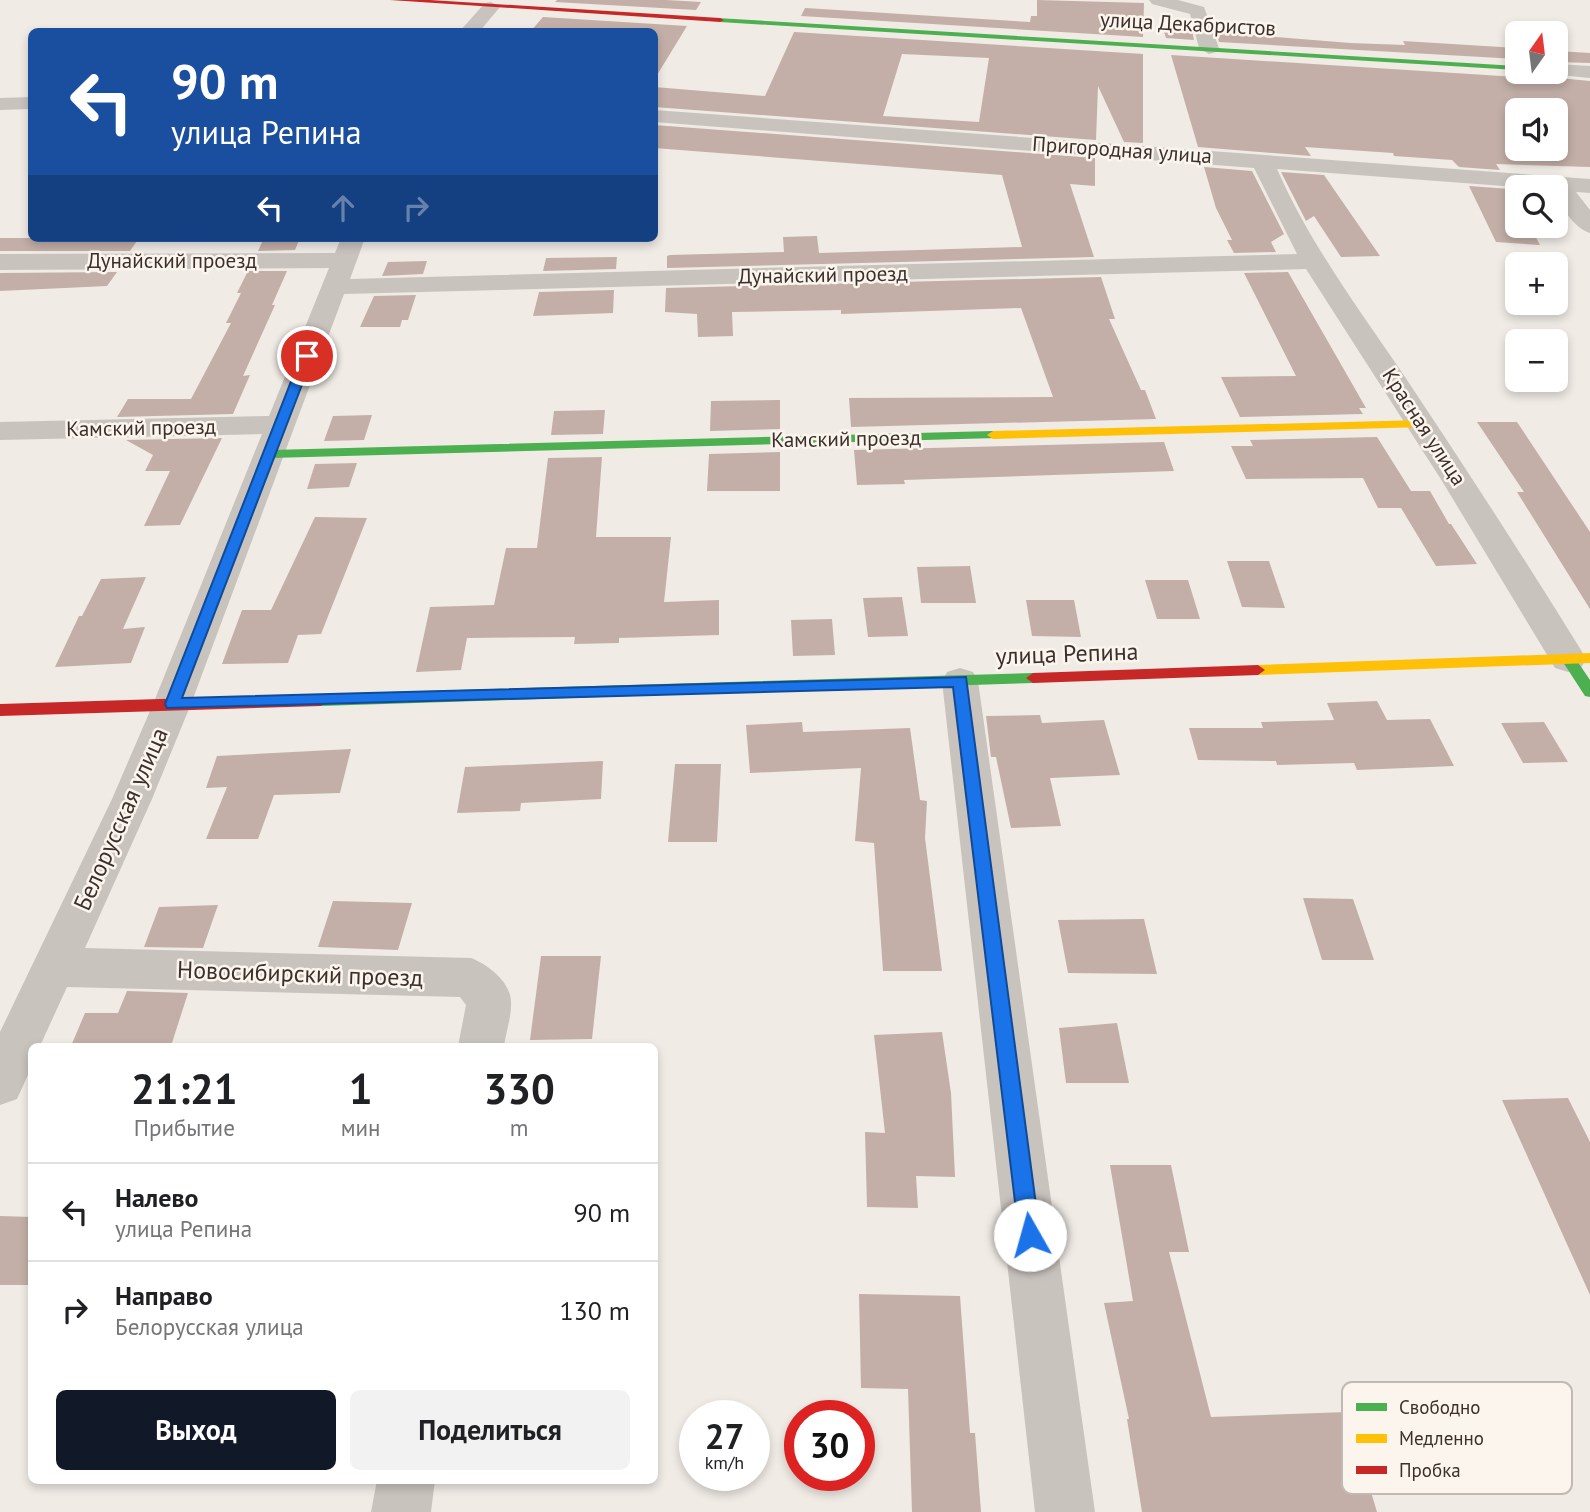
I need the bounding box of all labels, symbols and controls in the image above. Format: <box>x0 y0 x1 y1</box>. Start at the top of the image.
street label: улица Декабристов <box>1099 5 1277 42</box>
north arrow <box>1505 21 1568 84</box>
map controls <box>1505 21 1568 392</box>
text: 90 m <box>171 49 278 113</box>
icon: left <box>56 56 147 147</box>
button: sound <box>1505 98 1568 161</box>
text: улица Репина <box>171 111 362 153</box>
street label: Пригородная улица <box>1031 130 1213 169</box>
button: search <box>1505 175 1568 238</box>
icon: left <box>251 189 289 227</box>
icon: ahead <box>324 189 362 227</box>
icon: right <box>397 189 435 227</box>
street label: Дунайский проезд <box>87 247 257 274</box>
button: + <box>1505 252 1568 315</box>
street label: Дунайский проезд <box>738 260 908 289</box>
pin <box>277 326 337 386</box>
button: − <box>1505 329 1568 392</box>
icon: arrive <box>288 337 326 375</box>
street label: Красная улица <box>1376 363 1472 491</box>
street label: Камский проезд <box>66 413 216 442</box>
street label: Камский проезд <box>771 424 921 453</box>
street label: улица Репина <box>995 636 1139 671</box>
street label: Белорусская улица <box>66 723 175 915</box>
street label: Новосибирский проезд <box>177 954 424 993</box>
text: 21:21 <box>131 1061 238 1116</box>
text: 1 <box>349 1061 372 1116</box>
text: 330 <box>483 1061 555 1116</box>
text: Прибытие <box>134 1113 235 1142</box>
text: мин <box>341 1113 380 1142</box>
text: m <box>510 1113 529 1142</box>
text: Налево <box>115 1181 199 1214</box>
icon: left <box>56 1193 94 1231</box>
text: 90 m <box>574 1196 630 1229</box>
position arrow <box>993 1198 1067 1272</box>
text: улица Репина <box>115 1214 252 1243</box>
text: Направо <box>115 1279 213 1312</box>
icon: right <box>56 1291 94 1329</box>
text: 130 m <box>559 1294 630 1327</box>
text: Белорусская улица <box>115 1312 304 1341</box>
legend <box>1342 1382 1572 1494</box>
button: Выход <box>56 1390 336 1470</box>
button: Поделиться <box>350 1390 630 1470</box>
text: Свободно <box>1399 1395 1481 1419</box>
speed limit sign: 30 <box>784 1400 875 1491</box>
text: 27 <box>705 1413 744 1459</box>
text: Медленно <box>1399 1426 1484 1450</box>
text: km/h <box>705 1451 744 1474</box>
text: Пробка <box>1399 1458 1461 1482</box>

